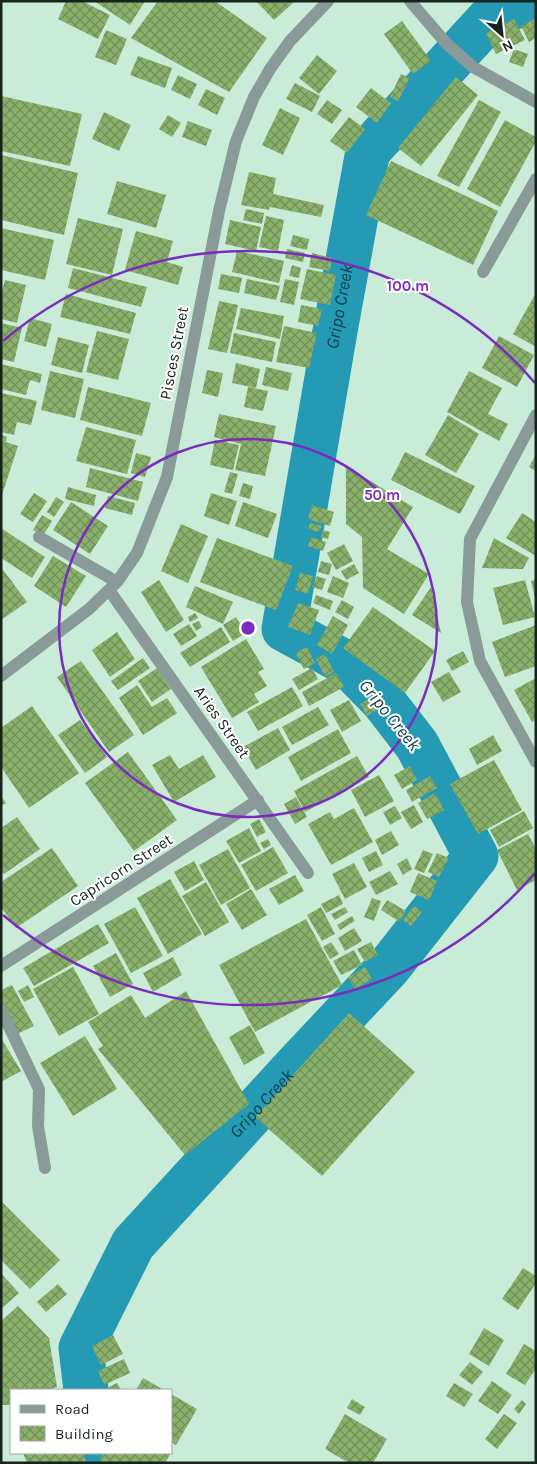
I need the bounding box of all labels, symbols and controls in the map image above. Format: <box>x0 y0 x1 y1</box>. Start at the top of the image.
north arrow <box>477 10 527 60</box>
text: N <box>499 36 516 56</box>
water label: Gripo Creek <box>321 262 358 351</box>
text: 100 m <box>387 277 429 295</box>
street label: Pisces Street <box>156 305 192 401</box>
text: 50 m <box>364 486 400 504</box>
centre of rings <box>239 619 257 637</box>
water label: Gripo Creek <box>354 675 426 756</box>
street label: Aries Street <box>190 682 254 762</box>
street label: Capricorn Street <box>66 830 176 910</box>
water label: Gripo Creek <box>224 1064 299 1143</box>
legend <box>10 1389 172 1454</box>
text: Road <box>55 1400 90 1418</box>
text: Building <box>55 1425 113 1443</box>

